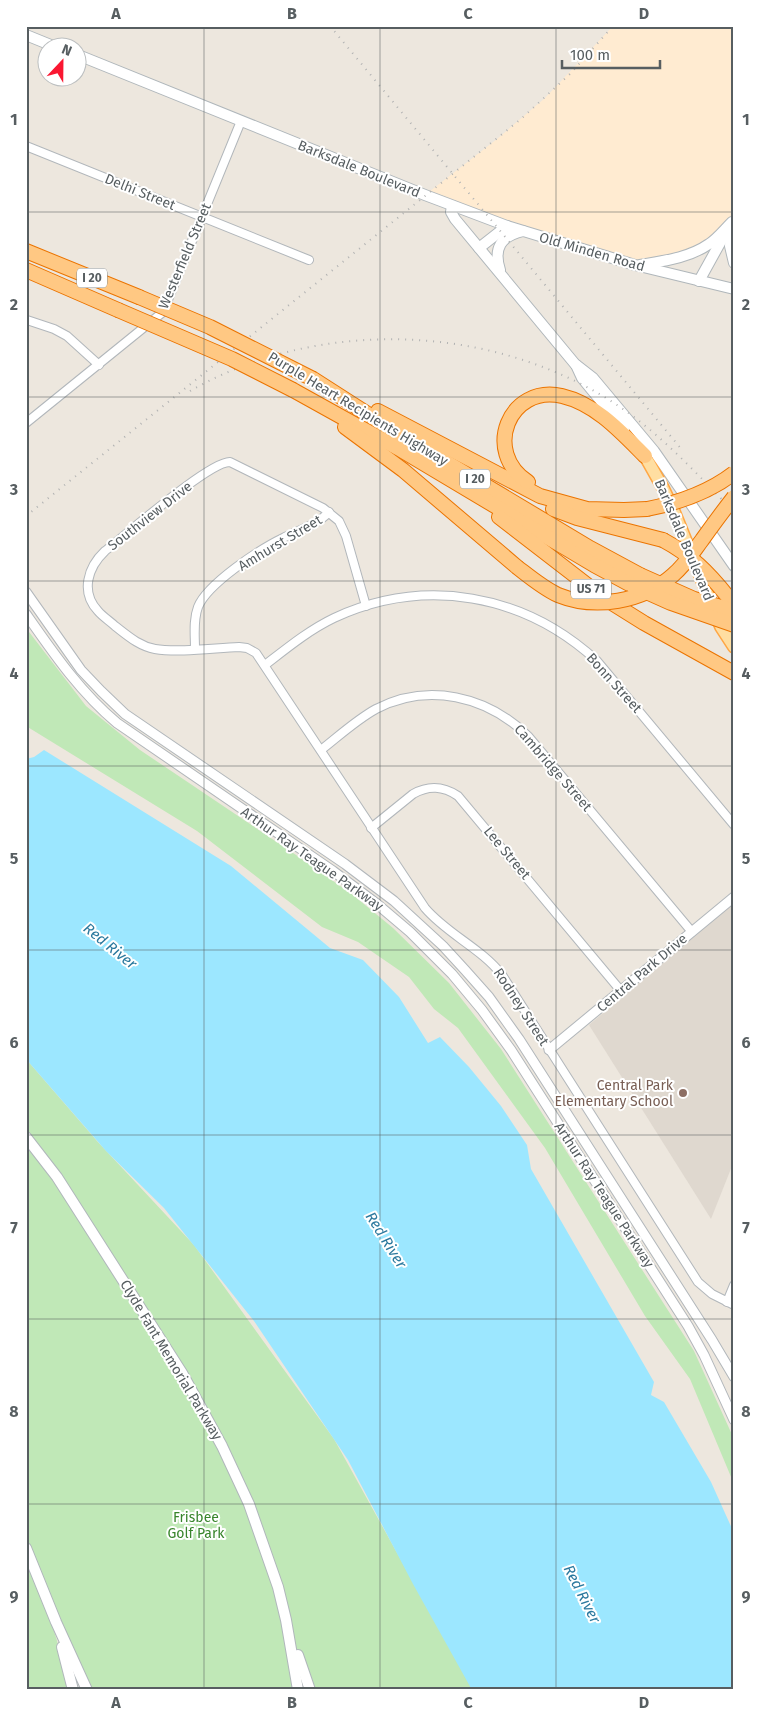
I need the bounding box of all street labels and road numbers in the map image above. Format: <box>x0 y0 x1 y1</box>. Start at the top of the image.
street label: Barksdale Boulevard <box>295 137 423 201</box>
street label: Delhi Street <box>102 170 179 214</box>
street label: Westerfield Street <box>155 200 215 311</box>
street label: Old Minden Road <box>537 229 647 275</box>
road number: I 20 <box>77 268 107 288</box>
street label: Purple Heart Recipients Highway <box>265 348 451 470</box>
road number: I 20 <box>460 469 490 488</box>
street label: Barksdale Boulevard <box>651 477 717 603</box>
street label: Southview Drive <box>105 478 195 554</box>
street label: Amhurst Street <box>235 511 326 575</box>
road number: US 71 <box>571 580 611 598</box>
street label: Bonn Street <box>583 650 646 717</box>
street label: Cambridge Street <box>511 721 596 816</box>
street label: Arthur Ray Teague Parkway <box>237 803 387 915</box>
street label: Lee Street <box>480 823 535 884</box>
street label: Central Park Drive <box>593 930 691 1016</box>
street label: Rodney Street <box>490 965 553 1050</box>
street label: Arthur Ray Teague Parkway <box>551 1119 657 1271</box>
street label: Clyde Fant Memorial Parkway <box>116 1277 226 1443</box>

